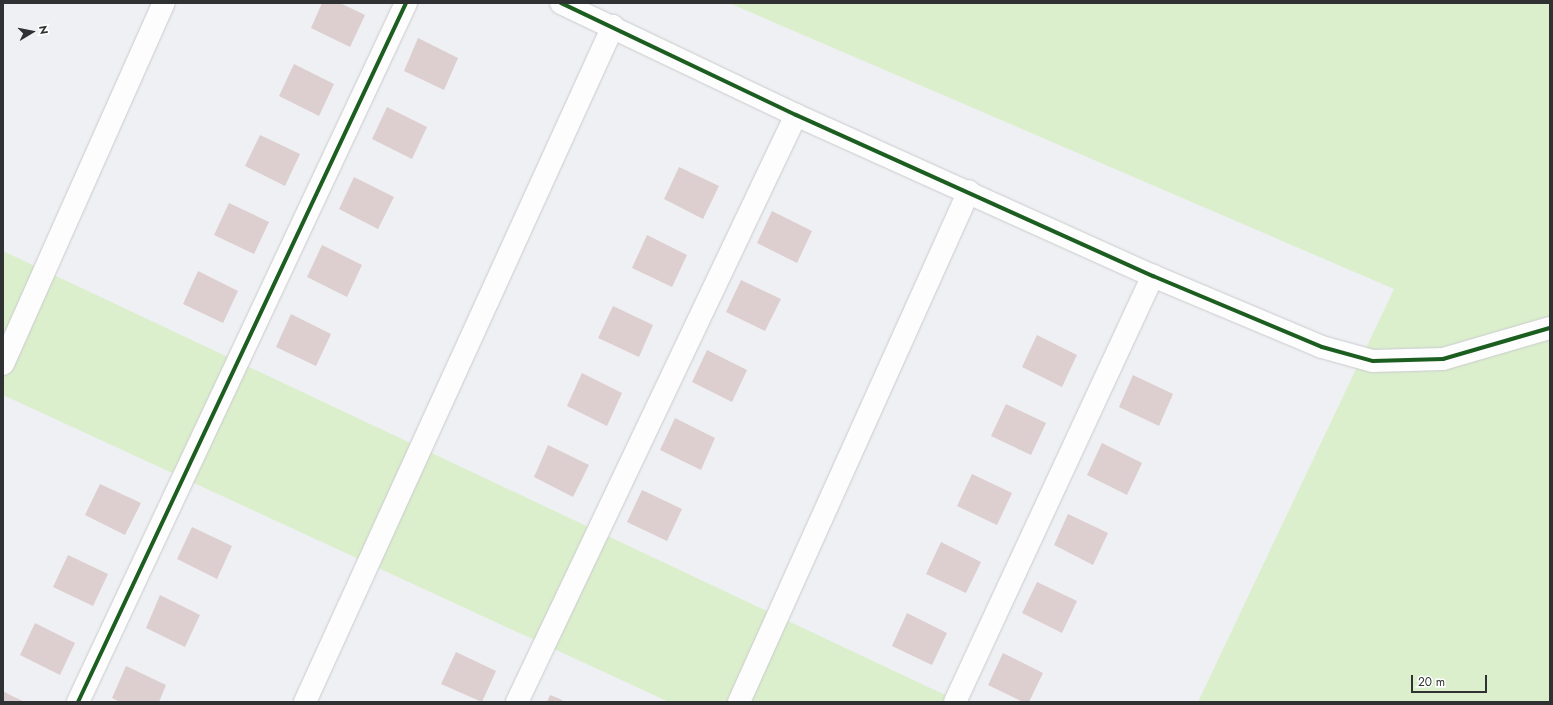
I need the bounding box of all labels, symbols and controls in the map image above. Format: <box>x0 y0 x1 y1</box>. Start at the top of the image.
north arrow <box>12 12 52 52</box>
text: N <box>35 24 52 36</box>
scale bar <box>1413 667 1489 693</box>
text: 20 m <box>1418 673 1445 691</box>

